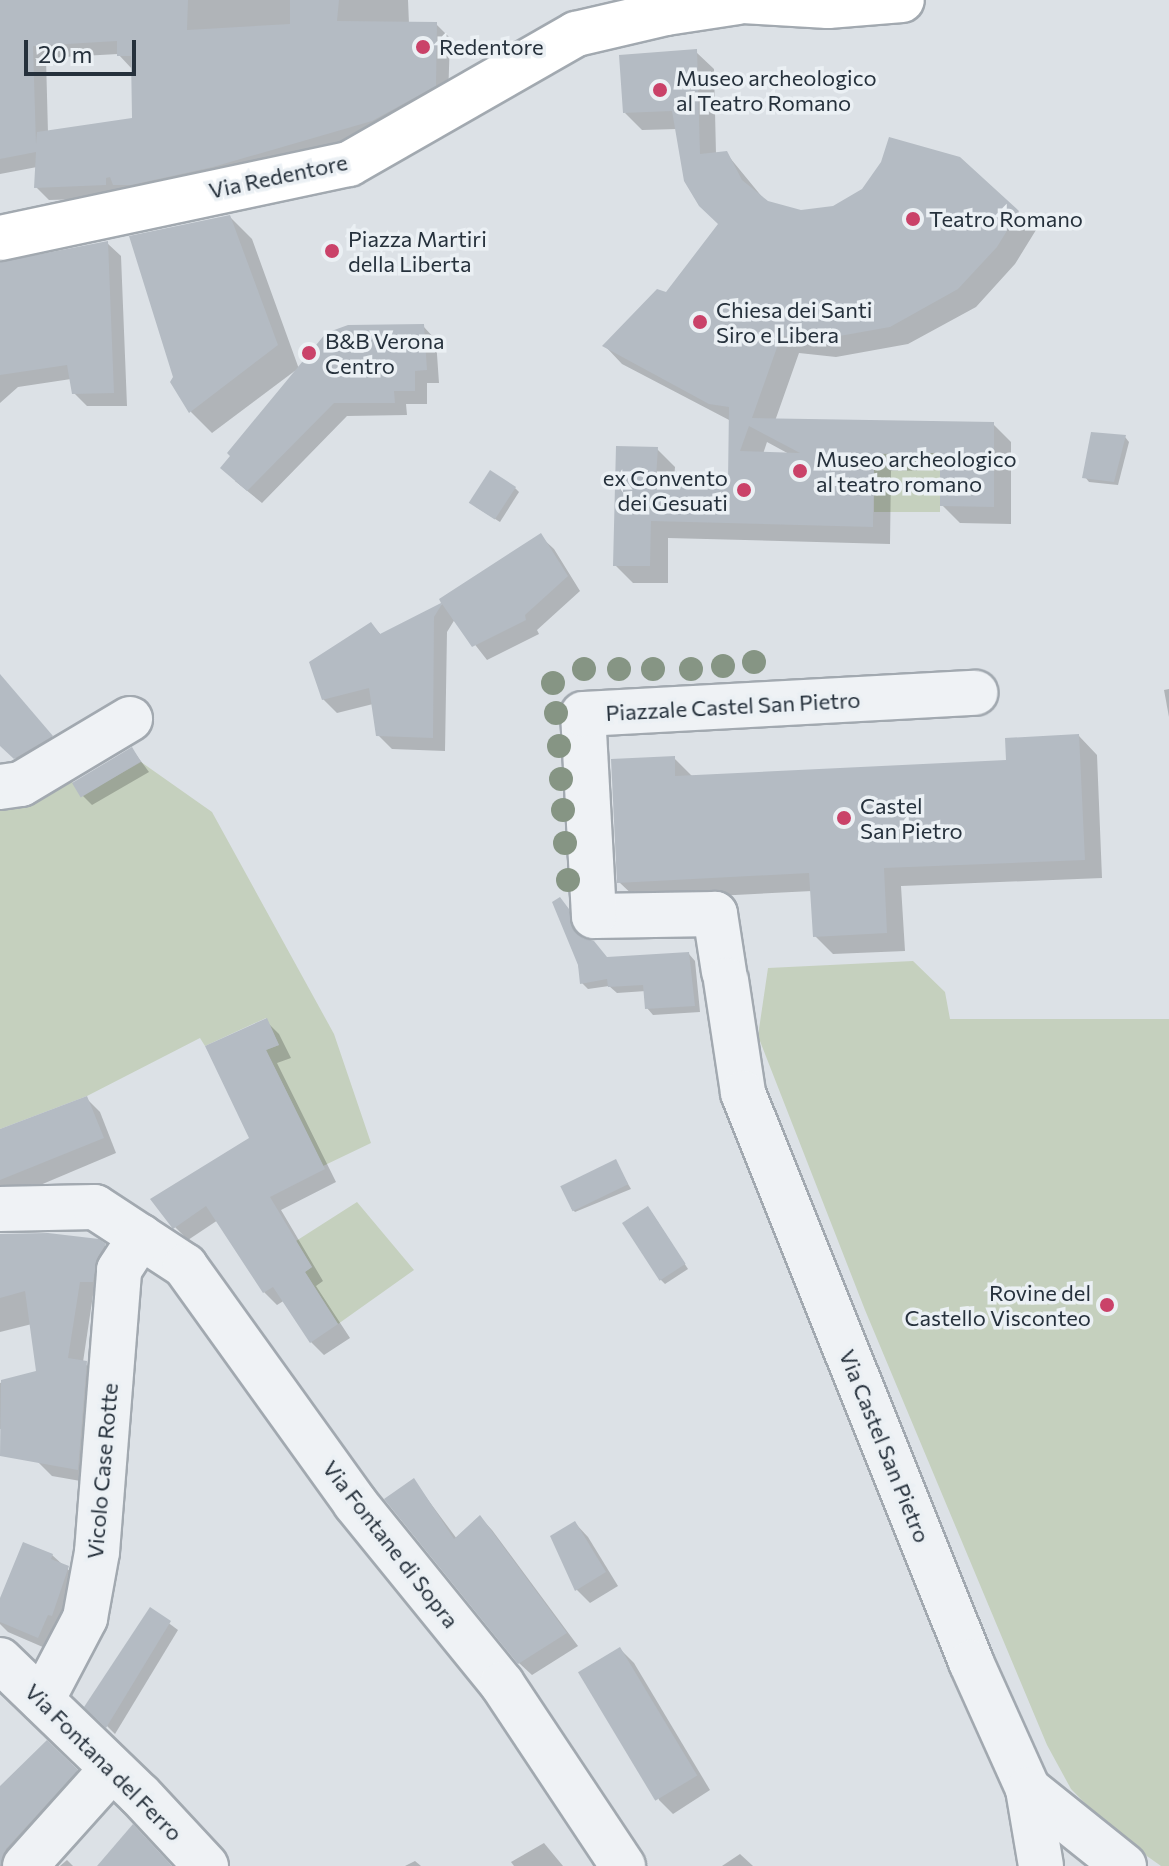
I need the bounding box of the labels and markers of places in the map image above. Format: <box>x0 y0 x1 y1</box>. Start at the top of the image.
place label: Redentore <box>439 34 544 60</box>
marker: Redentore <box>414 38 432 56</box>
place label: Museo archeologico al Teatro Romano <box>676 64 877 116</box>
marker: Museo archeologico al Teatro Romano <box>651 81 669 99</box>
place label: Teatro Romano <box>929 206 1083 232</box>
marker: Teatro Romano <box>904 210 922 228</box>
place label: Piazza Martiri della Liberta <box>348 225 487 276</box>
marker: Piazza Martiri della Liberta <box>323 242 341 260</box>
place label: Chiesa dei Santi Siro e Libera <box>716 296 873 348</box>
marker: Chiesa dei Santi Siro e Libera <box>691 313 709 331</box>
place label: B&B Verona Centro <box>325 327 445 378</box>
marker: B&B Verona Centro <box>300 344 318 362</box>
place label: Museo archeologico al teatro romano <box>816 445 1017 496</box>
marker: Museo archeologico al teatro romano <box>791 462 809 480</box>
place label: ex Convento dei Gesuati <box>603 464 728 516</box>
marker: ex Convento dei Gesuati <box>735 481 753 499</box>
place label: Castel San Pietro <box>860 792 963 844</box>
marker: Castel San Pietro <box>835 809 853 827</box>
place label: Rovine del Castello Visconteo <box>904 1279 1091 1330</box>
marker: Rovine del Castello Visconteo <box>1098 1296 1116 1314</box>

